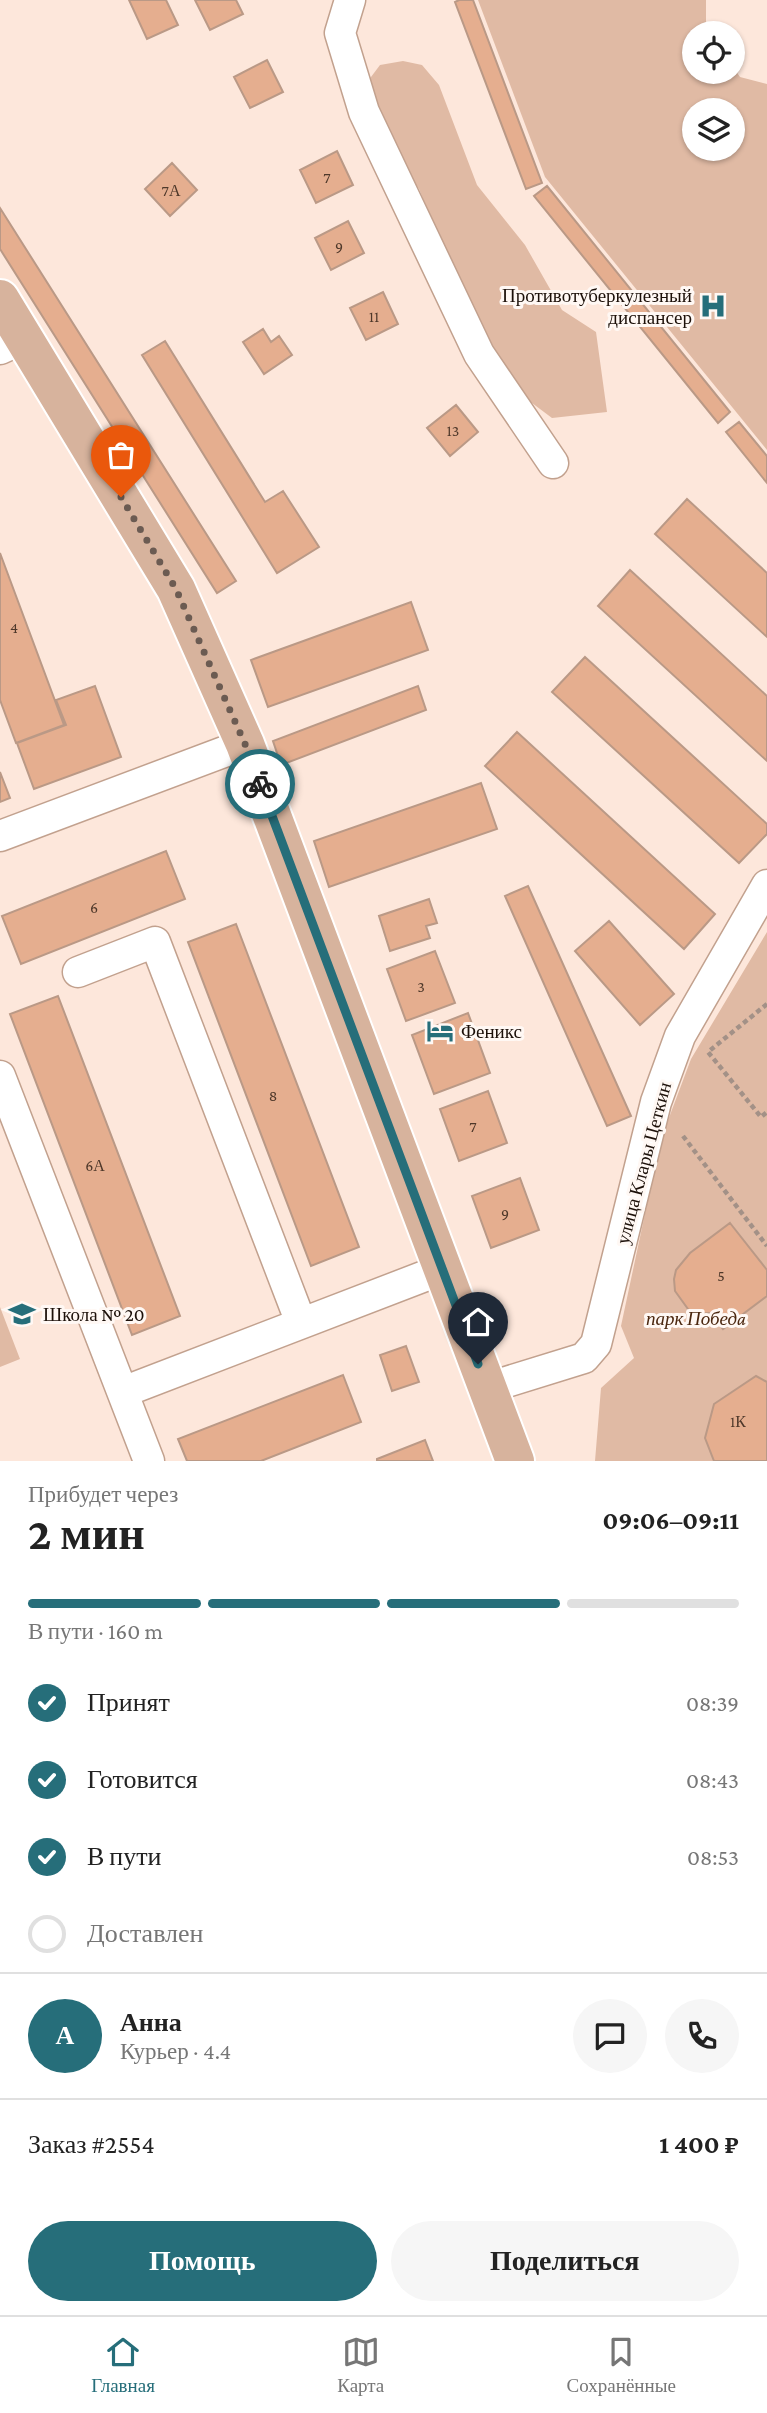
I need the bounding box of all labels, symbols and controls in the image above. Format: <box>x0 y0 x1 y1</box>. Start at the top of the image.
map controls <box>682 21 745 161</box>
button: locate <box>682 21 745 84</box>
button: layers <box>682 98 745 161</box>
house number: 7 <box>323 169 331 186</box>
house number: 7А <box>162 182 181 199</box>
house number: 9 <box>335 238 343 255</box>
place label: Противотуберкулезный диспансер <box>502 285 692 328</box>
hospital icon: Противотуберкулезный диспансер <box>698 291 728 321</box>
house number: 11 <box>369 308 379 325</box>
house number: 13 <box>447 422 459 439</box>
pin <box>91 425 151 497</box>
icon: bag <box>102 436 140 474</box>
house number: 4 <box>10 619 18 636</box>
courier <box>225 749 295 819</box>
icon: bike <box>241 765 279 803</box>
house number: 6 <box>90 899 98 916</box>
house number: 3 <box>417 978 425 995</box>
hotel icon: Феникс <box>425 1016 455 1046</box>
place label: Феникс <box>461 1021 522 1042</box>
street label: улица Клары Цеткин <box>612 1080 675 1246</box>
house number: 8 <box>269 1087 277 1104</box>
house number: 7 <box>469 1118 477 1135</box>
house number: 6А <box>85 1157 105 1174</box>
house number: 9 <box>501 1205 509 1222</box>
house number: 5 <box>717 1267 725 1284</box>
pin <box>448 1292 508 1364</box>
school or university icon: Школа № 20 <box>7 1299 37 1329</box>
icon: home <box>459 1303 497 1341</box>
place label: Школа № 20 <box>43 1304 144 1325</box>
park label: парк Победa <box>646 1308 746 1329</box>
house number: 1К <box>730 1413 746 1430</box>
text: Прибудет через <box>28 1481 178 1507</box>
text: 09:06–09:11 <box>602 1506 739 1535</box>
text: 2 мин <box>28 1508 145 1559</box>
text: В пути · 160 m <box>28 1618 163 1644</box>
icon: check <box>28 1684 66 1722</box>
text: Принят <box>87 1688 170 1717</box>
text: 08:39 <box>686 1690 739 1716</box>
icon: check <box>28 1761 66 1799</box>
text: Готовится <box>87 1765 198 1794</box>
text: 08:43 <box>686 1767 739 1793</box>
icon: check <box>28 1838 66 1876</box>
text: В пути <box>87 1842 161 1871</box>
text: 08:53 <box>687 1844 739 1870</box>
text: Доставлен <box>87 1919 204 1948</box>
button: chat <box>573 1999 647 2073</box>
button: phone <box>665 1999 739 2073</box>
text: Анна <box>120 2008 182 2037</box>
text: А <box>56 2021 74 2050</box>
text: Курьер · 4.4 <box>120 2038 231 2064</box>
text: Заказ #2554 <box>28 2130 155 2159</box>
text: 1 400 ₽ <box>659 2130 739 2159</box>
button: Помощь <box>28 2221 377 2301</box>
button: Поделиться <box>391 2221 739 2301</box>
tab: Главная <box>91 2333 155 2397</box>
tab: Карта <box>337 2333 384 2397</box>
tab: Сохранённые <box>567 2333 676 2397</box>

